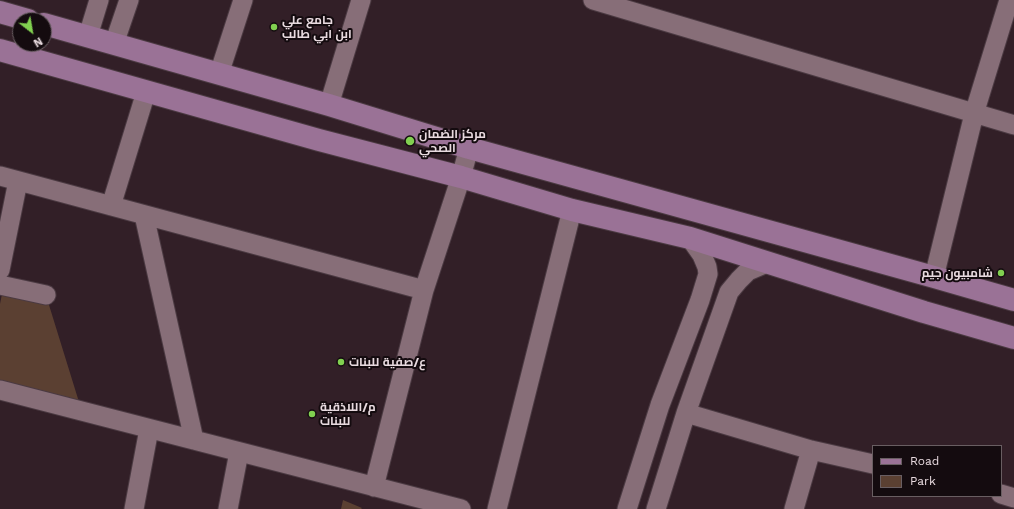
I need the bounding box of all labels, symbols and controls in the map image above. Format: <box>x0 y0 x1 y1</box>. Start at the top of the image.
north arrow <box>12 12 52 52</box>
place label: جامع علي ابن ابي طالب <box>282 13 352 41</box>
marker: جامع علي ابن ابي طالب <box>269 22 279 32</box>
text: N <box>31 34 45 50</box>
place label: مركز الضمان الصحي <box>419 127 486 155</box>
marker: مركز الضمان الصحي <box>404 135 416 147</box>
place label: شامبيون جيم <box>921 266 993 280</box>
marker: شامبيون جيم <box>996 268 1006 278</box>
place label: ع/صفية للبنات <box>349 355 426 369</box>
marker: ع/صفية للبنات <box>336 357 346 367</box>
place label: م/اللاذقية للبنات <box>320 400 376 428</box>
marker: م/اللاذقية للبنات <box>307 409 317 419</box>
legend <box>872 445 1002 497</box>
text: Road <box>910 454 939 468</box>
text: Park <box>910 474 936 488</box>

